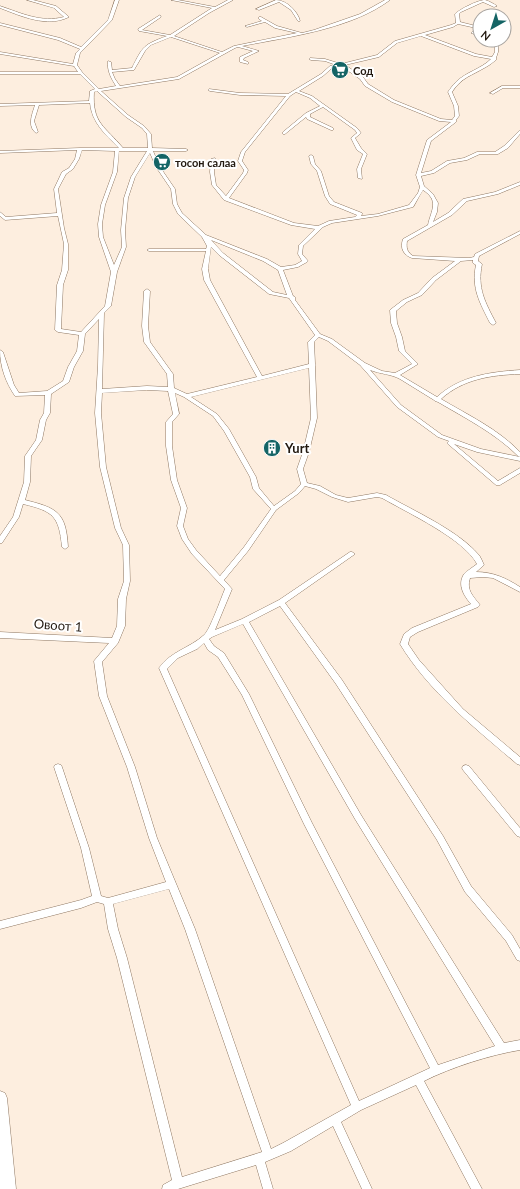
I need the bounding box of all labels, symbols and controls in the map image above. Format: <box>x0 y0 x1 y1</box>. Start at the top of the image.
north arrow <box>472 8 512 48</box>
text: N <box>478 28 493 44</box>
supermarket icon: Сод <box>330 60 350 80</box>
place label: Сод <box>353 64 373 77</box>
supermarket icon: тосон салаа <box>152 152 172 172</box>
place label: тосон салаа <box>175 156 236 169</box>
building icon: Yurt <box>262 438 282 458</box>
place label: Yurt <box>284 440 309 456</box>
street label: Овоот 1 <box>33 615 83 635</box>

